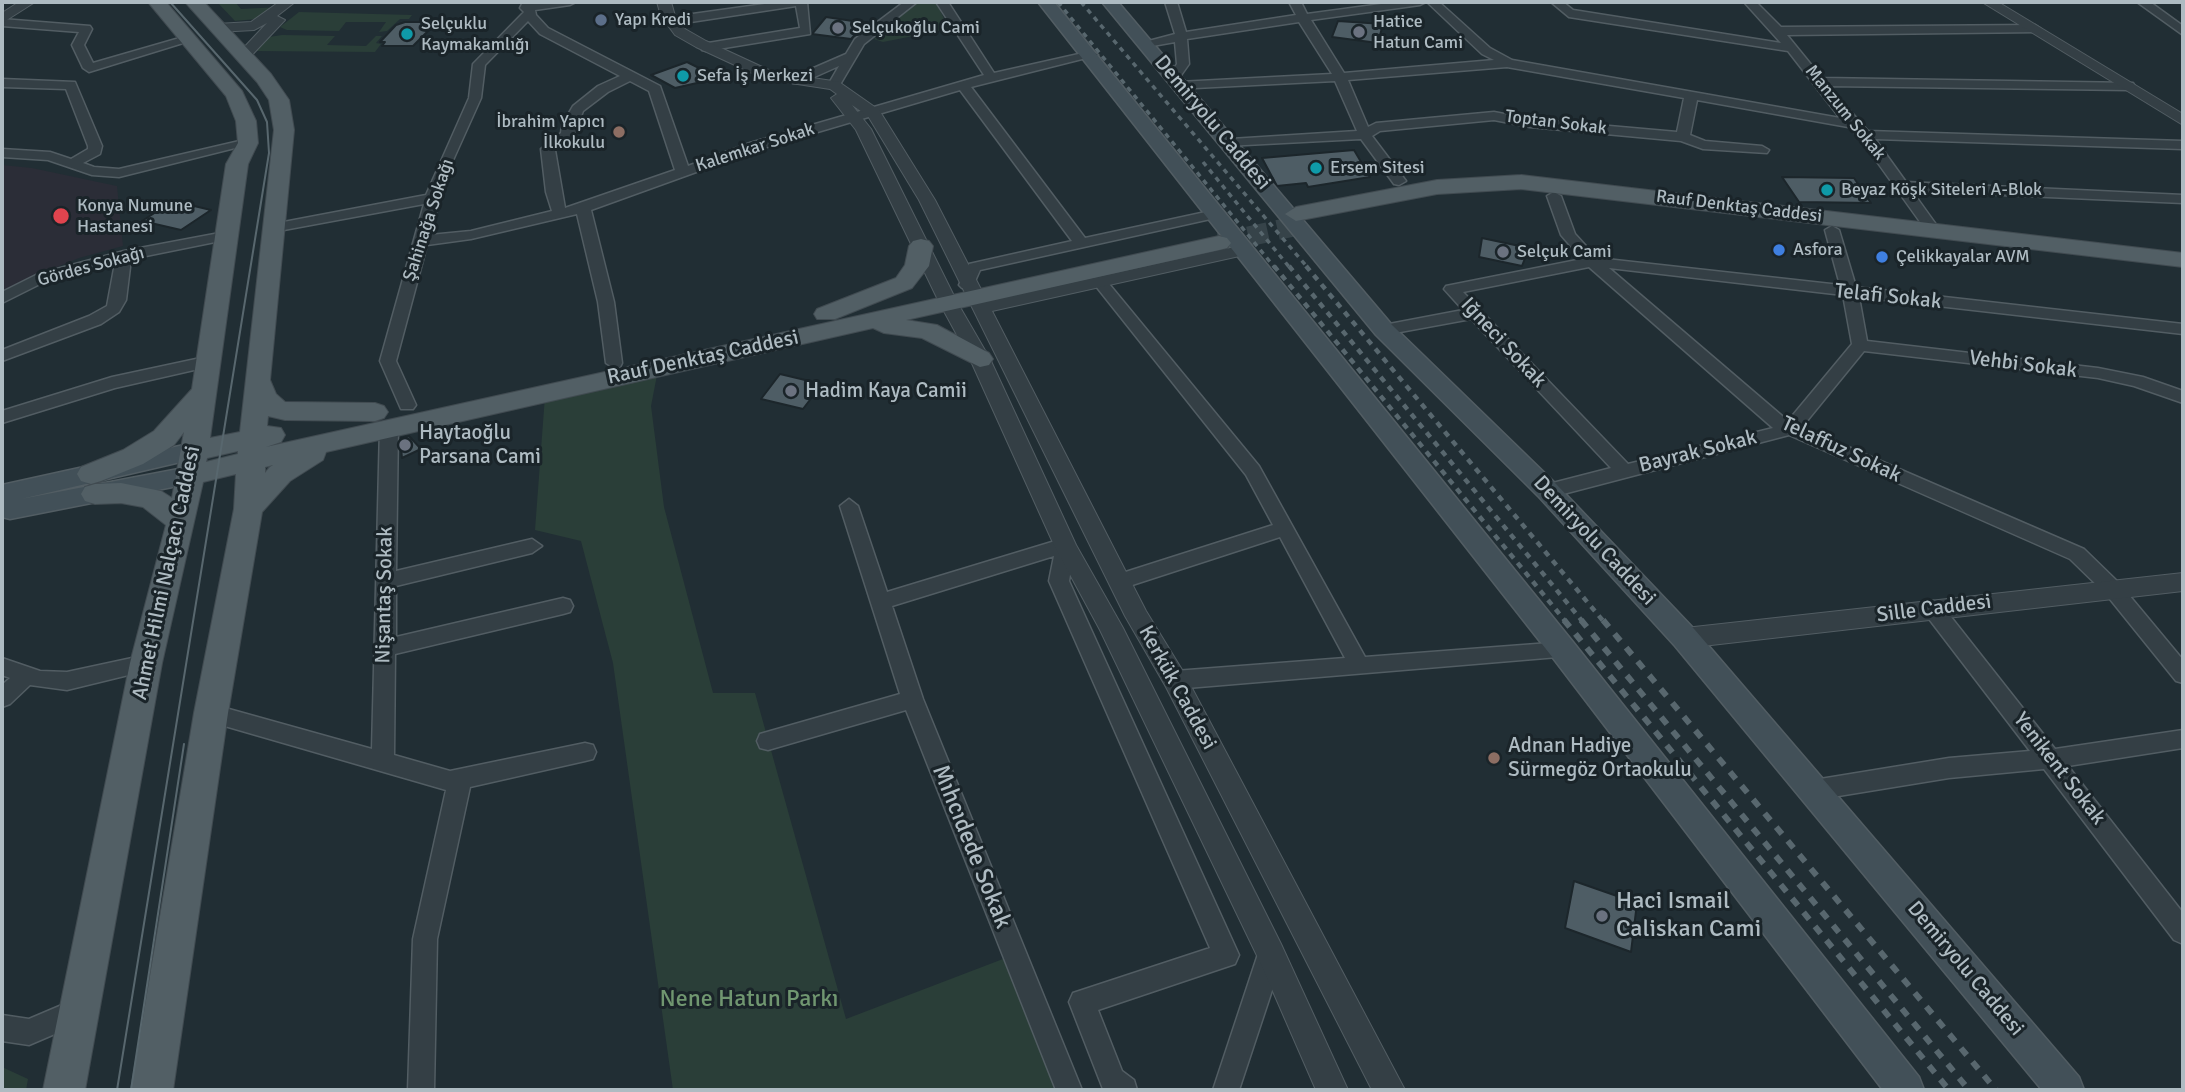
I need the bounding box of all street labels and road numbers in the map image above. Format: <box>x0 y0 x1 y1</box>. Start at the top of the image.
street label: Demiryolu Caddesi <box>1148 51 1276 195</box>
street label: Manzum Sokak <box>1800 61 1890 165</box>
street label: Toptan Sokak <box>1504 106 1608 140</box>
street label: Kalemkar Sokak <box>693 119 817 177</box>
street label: Şahinağa Sokağı <box>399 156 459 284</box>
street label: Rauf Denktaş Caddesi <box>1655 186 1823 228</box>
street label: Gördes Sokağı <box>35 242 147 292</box>
street label: Telafi Sokak <box>1833 279 1943 315</box>
street label: Iğneci Sokak <box>1455 293 1551 393</box>
street label: Rauf Denktaş Caddesi <box>605 325 801 391</box>
street label: Vehbi Sokak <box>1968 346 2078 384</box>
street label: Telaffuz Sokak <box>1777 411 1905 489</box>
street label: Bayrak Sokak <box>1636 425 1760 479</box>
street label: Ahmet Hilmi Nalçacı Caddesi <box>128 444 206 702</box>
street label: Demiryolu Caddesi <box>1527 471 1661 611</box>
street label: Nişantaş Sokak <box>371 526 399 664</box>
street label: Sille Caddesi <box>1875 589 1993 629</box>
street label: Kerkük Caddesi <box>1133 622 1221 754</box>
street label: Yenikent Sokak <box>2007 708 2111 830</box>
street label: Mıhcıdede Sokak <box>925 761 1017 933</box>
street label: Demiryolu Caddesi <box>1901 897 2029 1041</box>

